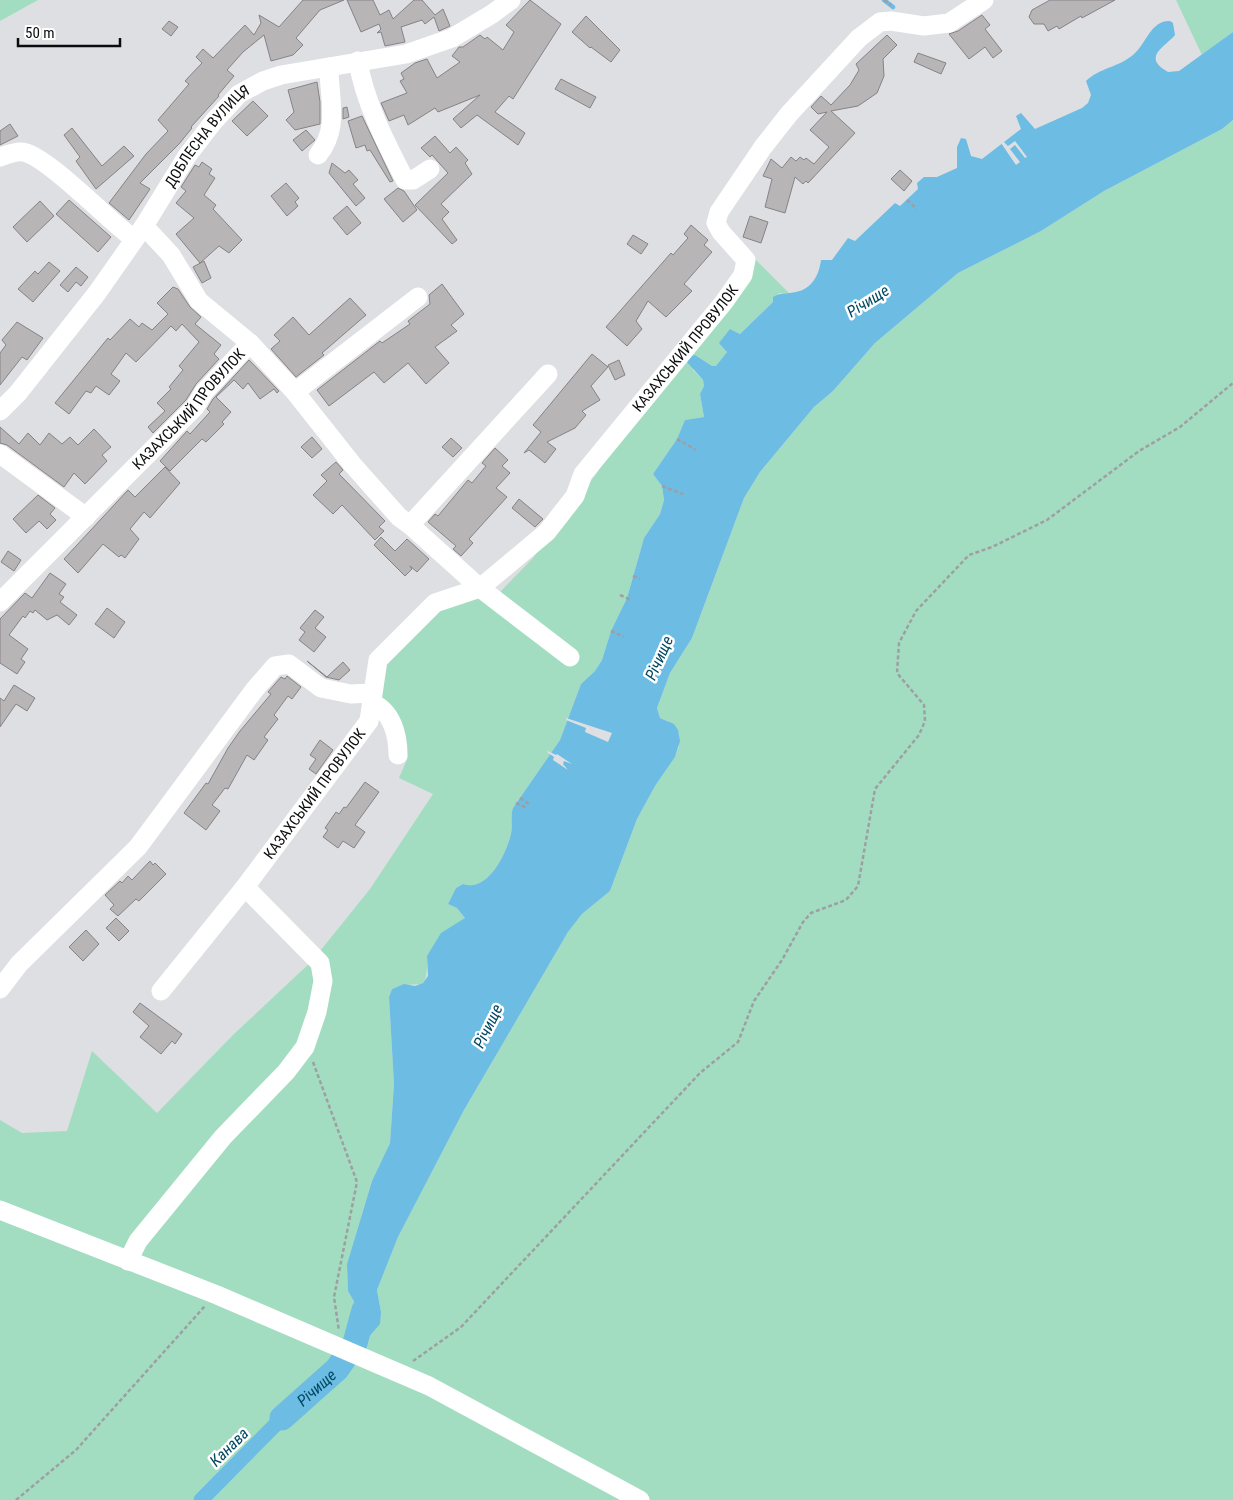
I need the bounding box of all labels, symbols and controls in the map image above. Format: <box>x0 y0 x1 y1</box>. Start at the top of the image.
scale bar <box>18 15 120 47</box>
text: 50 m <box>25 24 55 42</box>
street label: ДОБЛЕСНА ВУЛИЦЯ <box>161 81 252 191</box>
street label: КАЗАХСЬКИЙ ПРОВУЛОК <box>629 281 742 416</box>
water label: Річище <box>843 281 893 321</box>
street label: КАЗАХСЬКИЙ ПРОВУЛОК <box>129 345 249 473</box>
water label: Річище <box>641 633 677 683</box>
street label: КАЗАХСЬКИЙ ПРОВУЛОК <box>260 725 369 863</box>
water label: Річище <box>469 1001 507 1051</box>
water label: Річище <box>293 1365 340 1410</box>
water label: Канава <box>206 1424 252 1470</box>

